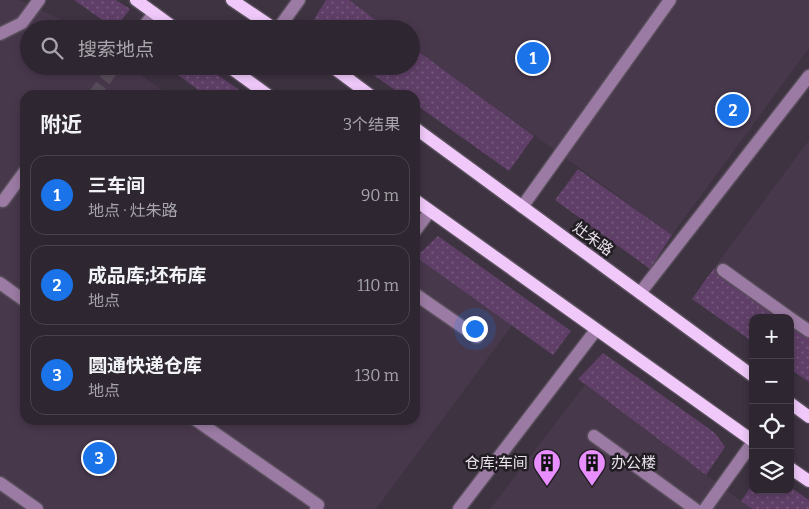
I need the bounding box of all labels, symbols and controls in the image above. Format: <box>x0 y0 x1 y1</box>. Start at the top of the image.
search box <box>20 20 420 75</box>
icon: search <box>38 34 66 62</box>
text: 搜索地点 <box>78 38 154 61</box>
pin: 1 <box>517 39 549 77</box>
pin: 2 <box>717 91 749 129</box>
text: 附近 <box>40 112 82 138</box>
text: 3个结果 <box>343 115 400 134</box>
text: 三车间 <box>88 174 145 197</box>
text: 1 <box>54 186 60 205</box>
text: 90 m <box>361 186 399 205</box>
text: 地点 · 灶朱路 <box>88 201 178 220</box>
street label: 灶朱路 <box>570 218 616 260</box>
text: 成品库;坯布库 <box>88 264 207 287</box>
text: 2 <box>52 276 62 295</box>
text: 110 m <box>357 276 399 295</box>
text: 地点 <box>88 291 120 310</box>
map controls <box>749 314 794 494</box>
button: + <box>749 314 794 359</box>
your location <box>462 316 488 342</box>
text: 圆通快递仓库 <box>88 354 202 377</box>
button: − <box>749 359 794 404</box>
text: 3 <box>52 366 62 385</box>
text: 130 m <box>355 366 399 385</box>
text: 地点 <box>88 381 120 400</box>
button: locate <box>749 404 794 449</box>
pin: 3 <box>83 439 115 477</box>
building icon: 仓库;车间 <box>532 448 562 487</box>
building icon: 办公楼 <box>577 448 607 487</box>
button: layers <box>749 449 794 494</box>
place label: 仓库;车间 <box>465 454 528 472</box>
place label: 办公楼 <box>611 454 656 472</box>

